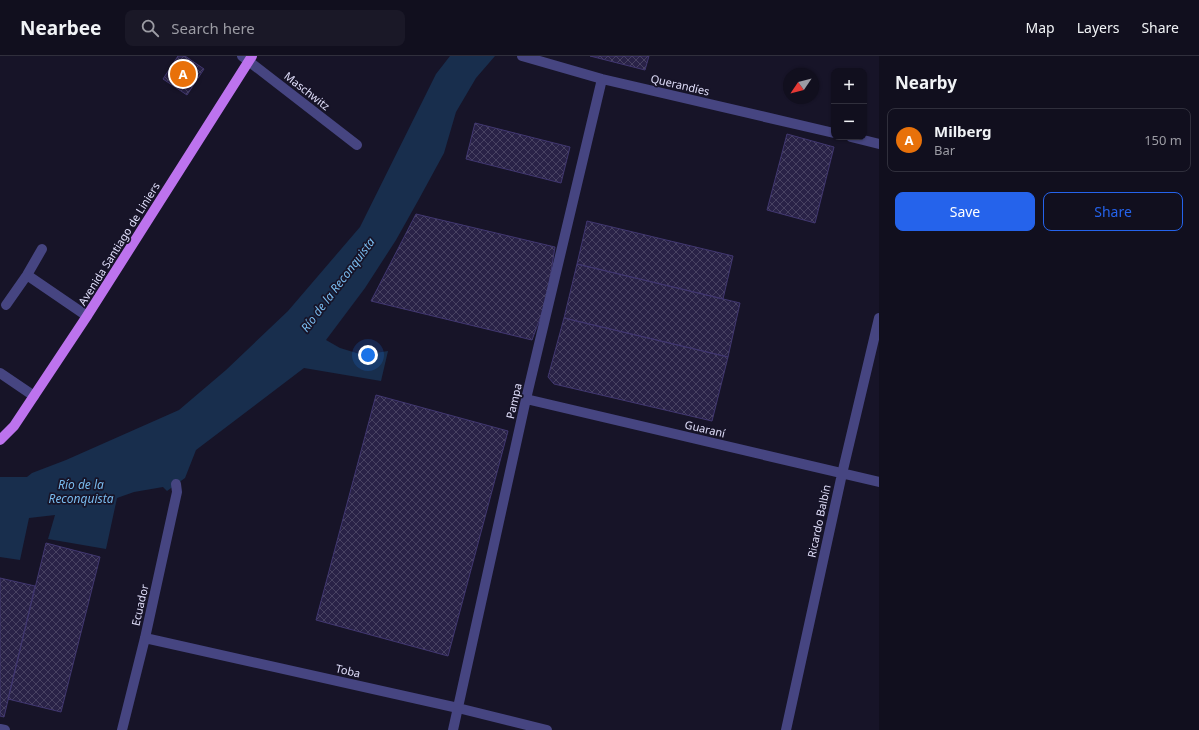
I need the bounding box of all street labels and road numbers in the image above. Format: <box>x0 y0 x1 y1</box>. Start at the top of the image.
street label: Maschwitz <box>281 68 333 113</box>
street label: Querandíes <box>649 70 711 99</box>
street label: Avenida Santiago de Liniers <box>74 179 163 308</box>
street label: Pampa <box>502 382 525 420</box>
street label: Guaraní <box>683 417 728 441</box>
street label: Ricardo Balbín <box>803 483 834 559</box>
street label: Ecuador <box>127 582 152 627</box>
street label: Toba <box>334 660 362 681</box>

